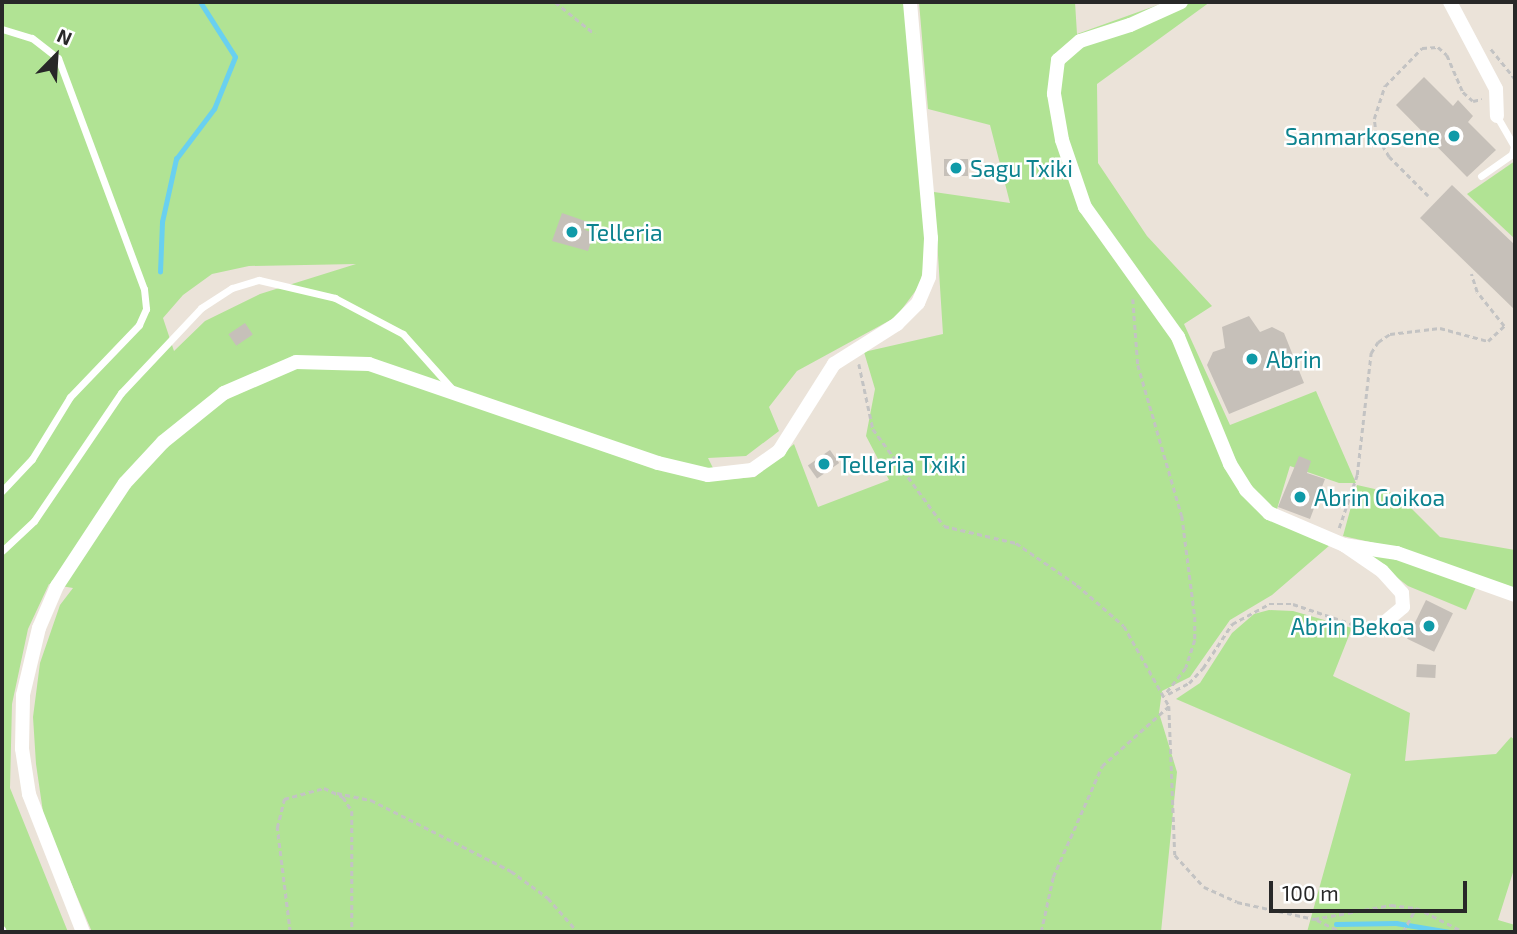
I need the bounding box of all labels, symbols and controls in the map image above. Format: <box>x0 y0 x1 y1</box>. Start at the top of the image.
north arrow <box>21 21 91 91</box>
text: N <box>54 23 76 50</box>
place label: Sanmarkosene <box>1285 122 1440 150</box>
marker: Sanmarkosene <box>1446 128 1462 144</box>
place label: Sagu Txiki <box>970 154 1073 182</box>
marker: Sagu Txiki <box>948 160 964 176</box>
place label: Telleria <box>586 218 663 246</box>
marker: Telleria <box>564 224 580 240</box>
place label: Abrin <box>1266 345 1322 373</box>
marker: Abrin <box>1244 351 1260 367</box>
place label: Telleria Txiki <box>838 450 967 478</box>
marker: Telleria Txiki <box>816 456 832 472</box>
place label: Abrin Goikoa <box>1314 483 1445 511</box>
marker: Abrin Goikoa <box>1292 489 1308 505</box>
place label: Abrin Bekoa <box>1291 612 1415 640</box>
marker: Abrin Bekoa <box>1421 618 1437 634</box>
scale bar <box>1272 867 1470 911</box>
text: 100 m <box>1282 880 1339 905</box>

